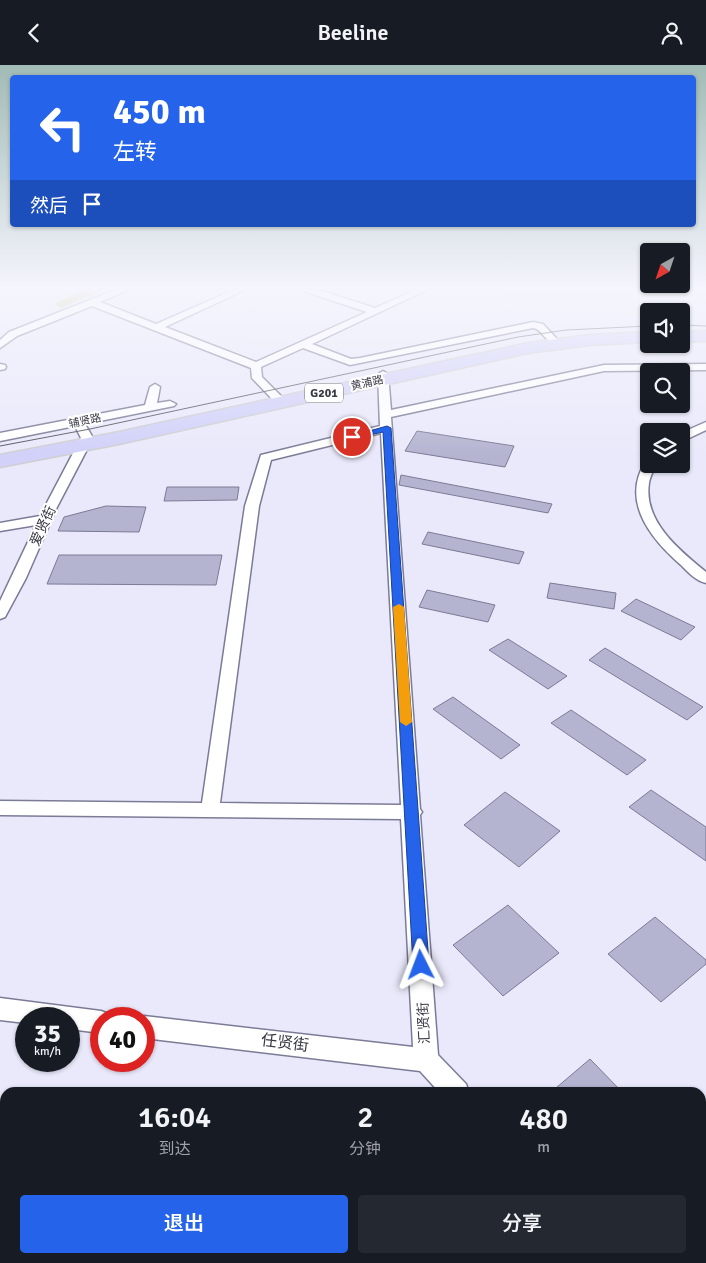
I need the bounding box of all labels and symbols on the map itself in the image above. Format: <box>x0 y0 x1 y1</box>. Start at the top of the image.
north arrow <box>640 243 690 293</box>
street label: 黄浦路 <box>349 373 385 393</box>
road number: G201 <box>305 383 343 403</box>
street label: 辅贤路 <box>68 411 102 431</box>
pin <box>331 416 373 458</box>
street label: 爱贤街 <box>26 503 60 549</box>
position arrow <box>394 938 446 990</box>
street label: 汇贤街 <box>414 1002 434 1044</box>
speed limit sign: 40 <box>90 1007 155 1072</box>
street label: 任贤街 <box>260 1030 310 1056</box>

